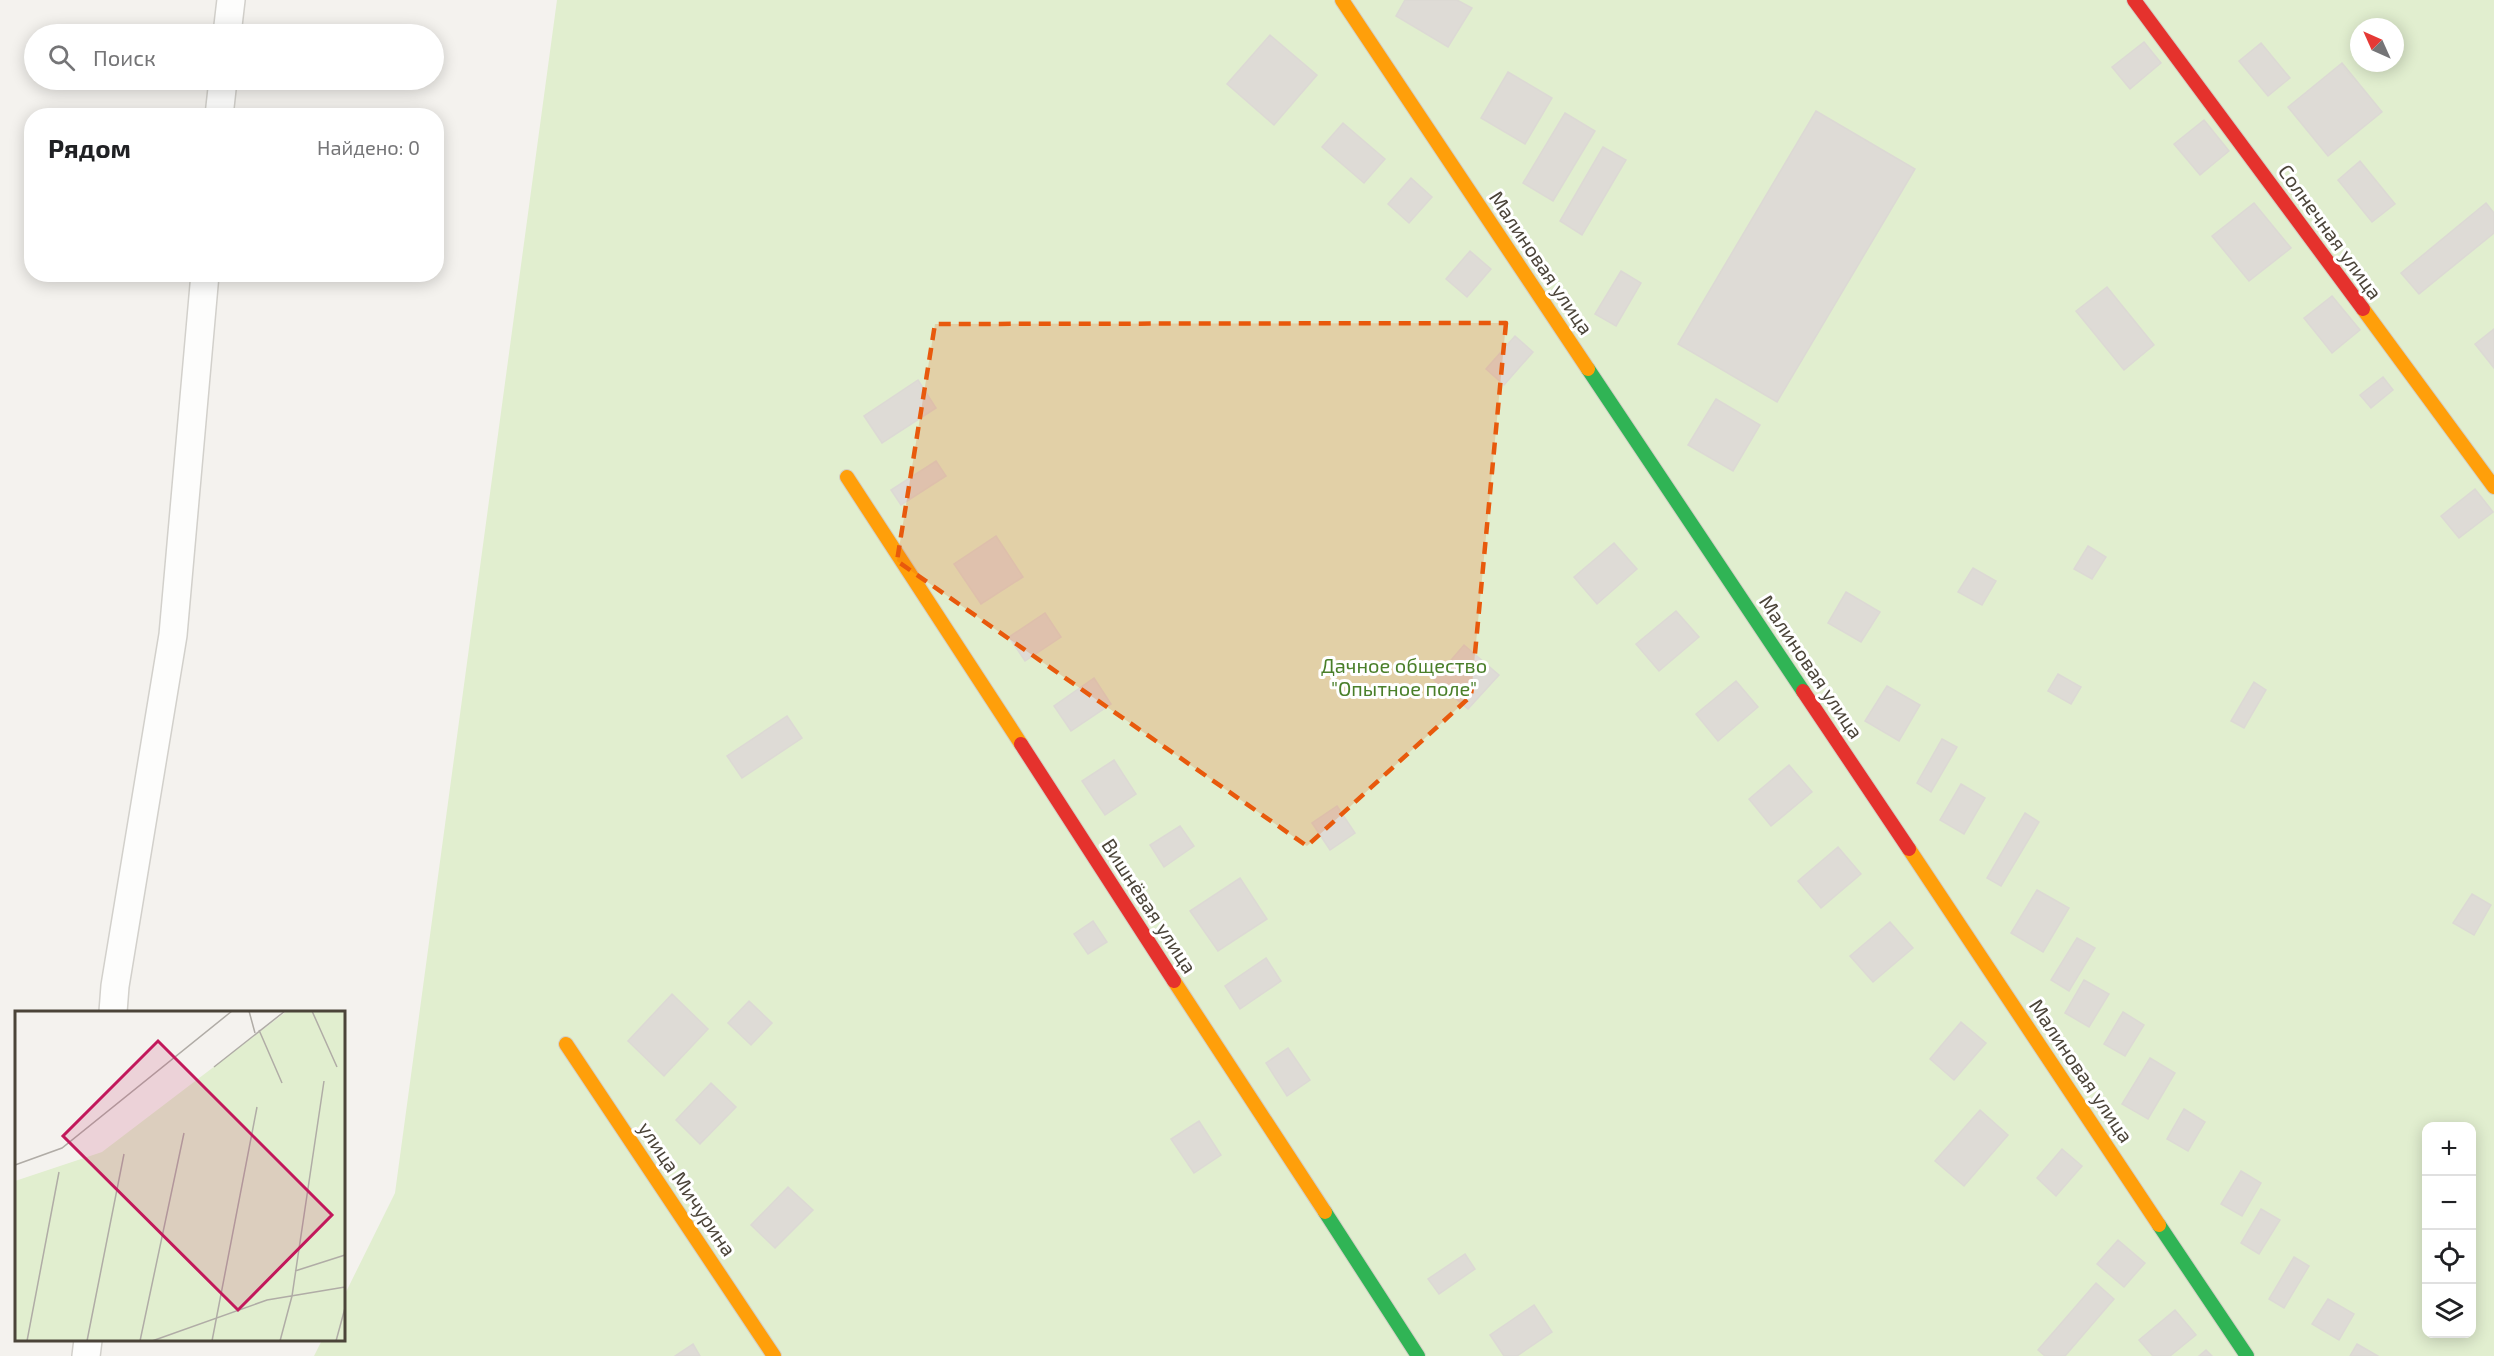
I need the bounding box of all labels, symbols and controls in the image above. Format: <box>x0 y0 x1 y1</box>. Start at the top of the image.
north arrow <box>2350 18 2404 72</box>
search box <box>24 24 444 90</box>
icon: search <box>45 41 78 74</box>
text: Поиск <box>93 44 156 70</box>
text: Рядом <box>48 132 131 163</box>
text: Найдено: 0 <box>317 135 420 159</box>
street label: Солнечная улица <box>2273 159 2388 304</box>
street label: Малиновая улица <box>1484 186 1599 339</box>
street label: Малиновая улица <box>1754 590 1869 743</box>
park label: Дачное общество "Опытное поле" <box>1321 653 1487 700</box>
street label: Вишнёвая улица <box>1096 834 1202 978</box>
street label: Малиновая улица <box>2024 994 2139 1147</box>
inset map <box>15 1011 345 1341</box>
street label: улица Мичурина <box>633 1117 742 1261</box>
map controls <box>2422 1122 2476 1338</box>
button: + <box>2422 1122 2476 1176</box>
button: − <box>2422 1176 2476 1230</box>
button: locate <box>2422 1230 2476 1284</box>
button: layers <box>2422 1284 2476 1338</box>

